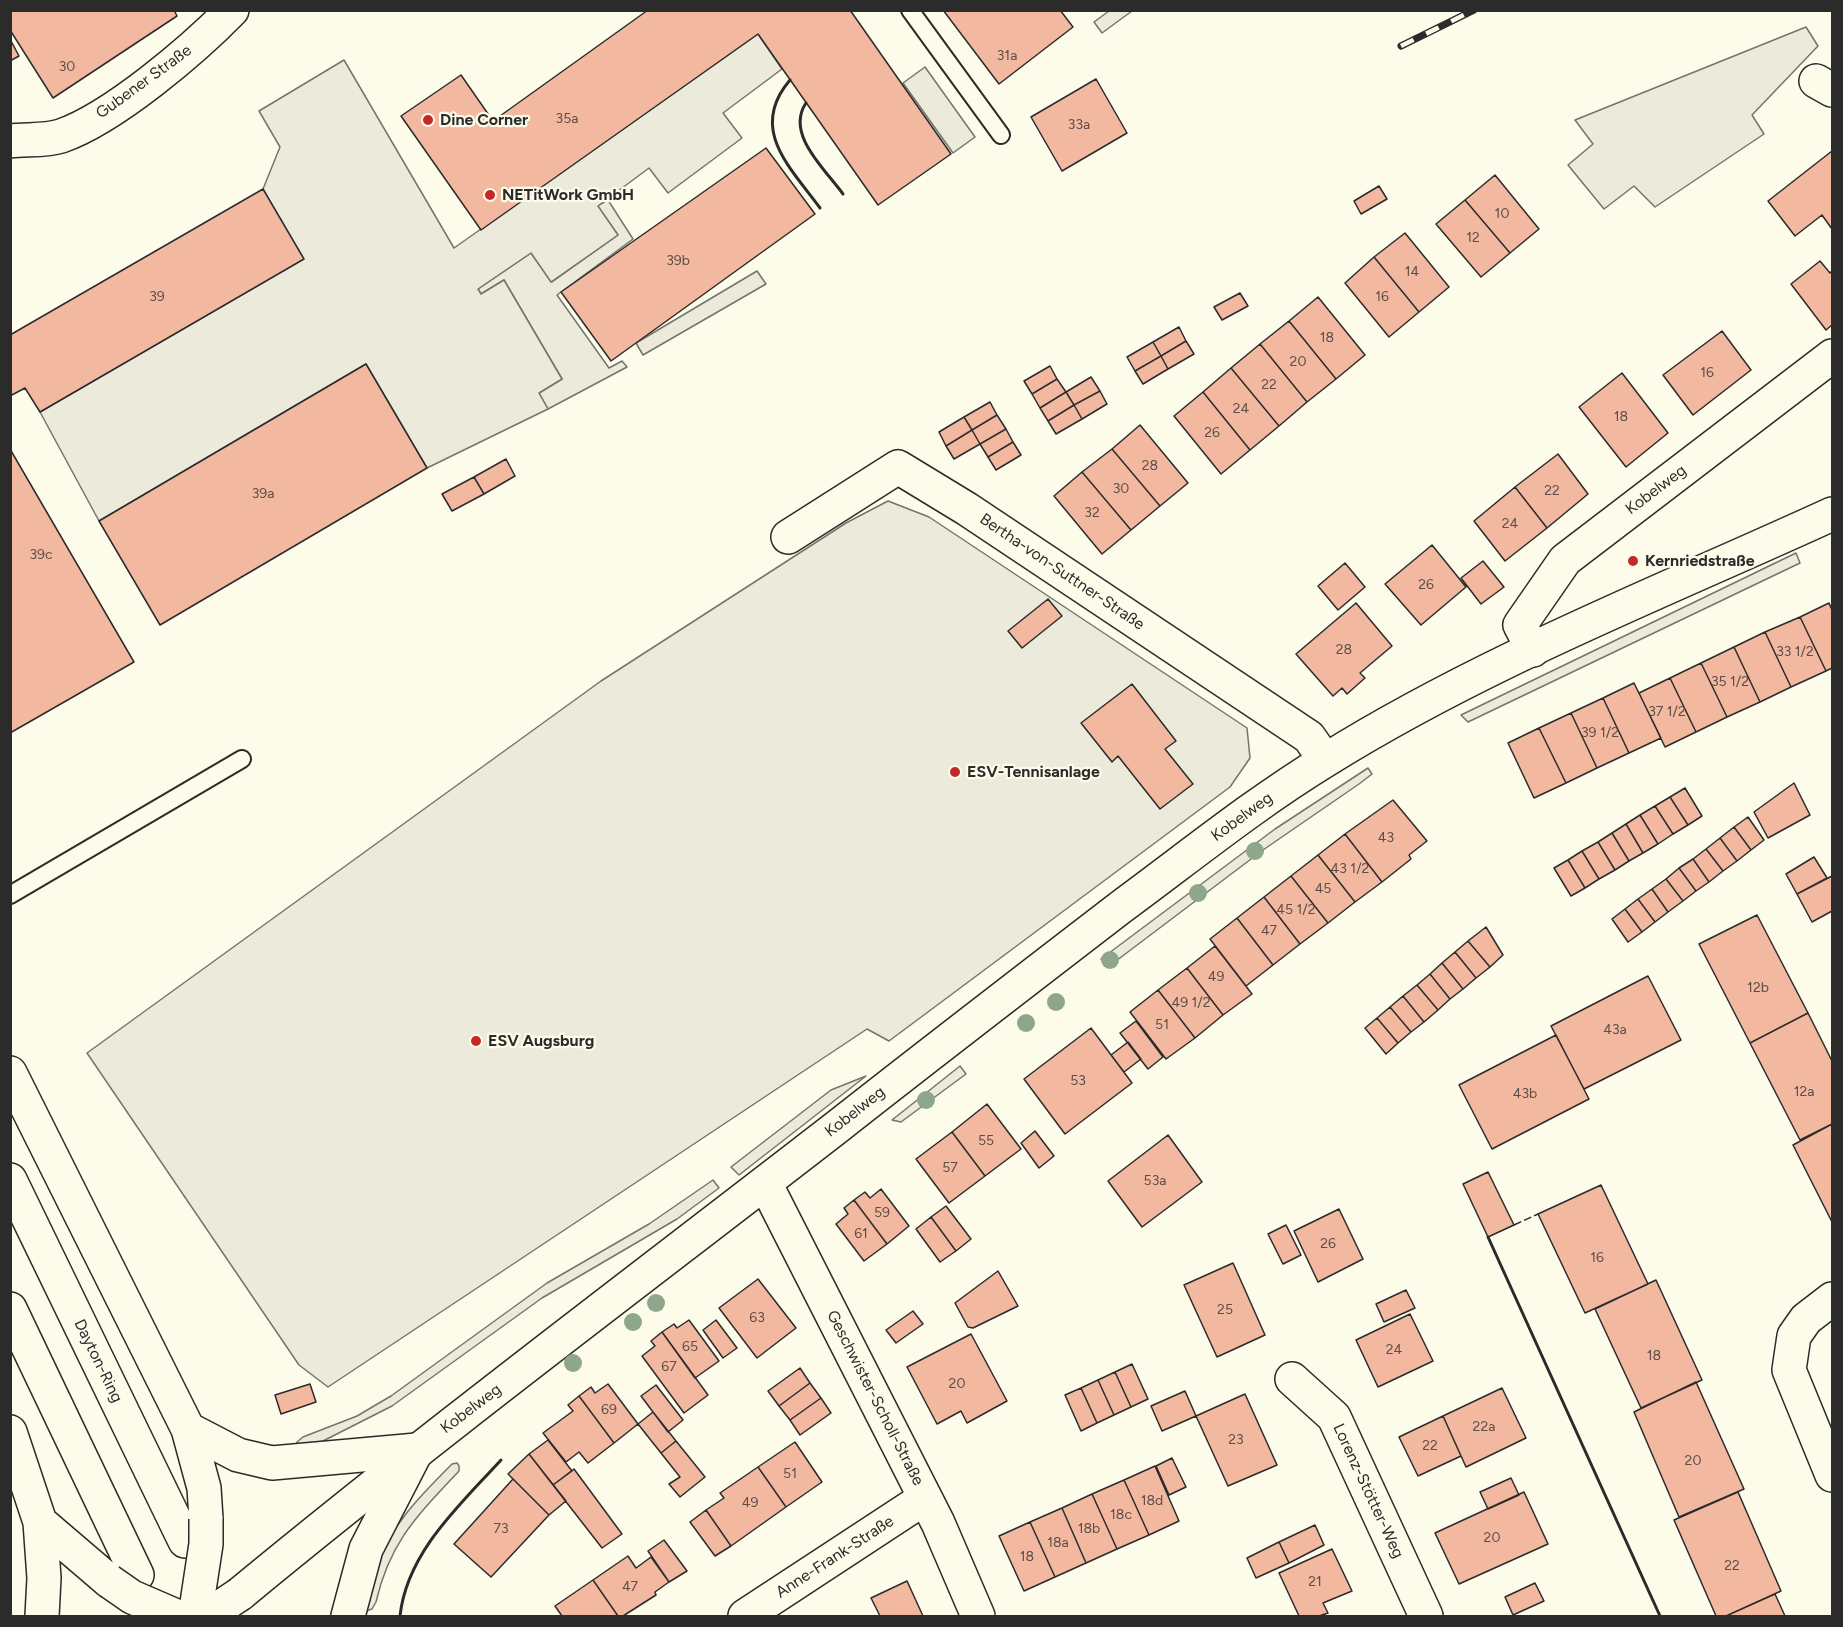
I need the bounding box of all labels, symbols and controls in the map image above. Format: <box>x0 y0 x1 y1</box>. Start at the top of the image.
street label: Gubener Straße <box>92 41 196 123</box>
house number: 31a <box>997 48 1017 64</box>
house number: 30 <box>59 59 75 75</box>
place label: Dine Corner <box>440 110 528 130</box>
house number: 35a <box>556 111 578 127</box>
marker: Dine Corner <box>421 113 435 127</box>
house number: 33a <box>1068 117 1090 133</box>
place label: NETitWork GmbH <box>502 185 634 205</box>
marker: NETitWork GmbH <box>483 188 497 202</box>
house number: 10 <box>1495 206 1509 222</box>
house number: 12 <box>1466 230 1480 246</box>
house number: 39b <box>666 253 690 269</box>
house number: 14 <box>1405 264 1419 280</box>
house number: 39 <box>149 289 165 305</box>
house number: 16 <box>1375 289 1389 305</box>
house number: 18 <box>1320 330 1334 346</box>
house number: 20 <box>1290 354 1306 370</box>
house number: 16 <box>1700 365 1714 381</box>
house number: 22 <box>1261 377 1277 393</box>
house number: 24 <box>1233 401 1249 417</box>
house number: 18 <box>1614 409 1628 425</box>
house number: 26 <box>1204 425 1220 441</box>
house number: 28 <box>1142 458 1158 474</box>
street label: Kobelweg <box>1622 461 1690 519</box>
house number: 30 <box>1113 481 1129 497</box>
house number: 22 <box>1544 483 1560 499</box>
house number: 39a <box>252 486 274 502</box>
house number: 32 <box>1084 505 1100 521</box>
street label: Bertha-von-Suttner-Straße <box>976 510 1148 634</box>
house number: 24 <box>1502 516 1518 532</box>
house number: 39c <box>29 547 53 563</box>
place label: Kernriedstraße <box>1645 551 1755 571</box>
marker: Kernriedstraße <box>1626 554 1640 568</box>
house number: 26 <box>1418 577 1434 593</box>
house number: 28 <box>1336 642 1352 658</box>
house number: 33 1/2 <box>1776 644 1814 660</box>
house number: 35 1/2 <box>1711 674 1749 690</box>
house number: 37 1/2 <box>1648 704 1686 720</box>
house number: 39 1/2 <box>1581 725 1619 741</box>
place label: ESV-Tennisanlage <box>967 762 1100 782</box>
marker: ESV-Tennisanlage <box>948 765 962 779</box>
street label: Kobelweg <box>1208 788 1276 846</box>
house number: 43 <box>1378 830 1394 846</box>
house number: 43 1/2 <box>1331 861 1369 877</box>
house number: 45 <box>1315 881 1331 897</box>
house number: 45 1/2 <box>1276 902 1316 918</box>
house number: 47 <box>1261 923 1277 939</box>
house number: 49 <box>1208 969 1224 985</box>
house number: 12b <box>1747 980 1769 996</box>
house number: 49 1/2 <box>1171 995 1211 1011</box>
house number: 51 <box>1155 1017 1169 1033</box>
house number: 43a <box>1603 1022 1627 1038</box>
place label: ESV Augsburg <box>488 1031 594 1051</box>
marker: ESV Augsburg <box>469 1034 483 1048</box>
house number: 53 <box>1070 1073 1086 1089</box>
street label: Kobelweg <box>821 1083 889 1141</box>
house number: 12a <box>1794 1084 1814 1100</box>
house number: 43b <box>1513 1086 1537 1102</box>
house number: 55 <box>978 1133 994 1149</box>
house number: 57 <box>942 1160 958 1176</box>
house number: 53a <box>1144 1173 1166 1189</box>
house number: 59 <box>874 1205 890 1221</box>
house number: 61 <box>854 1226 868 1242</box>
house number: 26 <box>1320 1236 1336 1252</box>
house number: 16 <box>1590 1250 1604 1266</box>
house number: 25 <box>1217 1302 1233 1318</box>
street label: Geschwister-Scholl-Straße <box>822 1307 928 1489</box>
house number: 63 <box>749 1310 765 1326</box>
street label: Dayton-Ring <box>70 1316 126 1406</box>
house number: 65 <box>682 1339 698 1355</box>
house number: 24 <box>1386 1342 1402 1358</box>
house number: 18 <box>1647 1348 1661 1364</box>
house number: 67 <box>661 1359 677 1375</box>
house number: 20 <box>949 1376 965 1392</box>
street label: Kobelweg <box>437 1380 505 1438</box>
house number: 69 <box>601 1402 617 1418</box>
house number: 22a <box>1473 1419 1495 1435</box>
street label: Lorenz-Stötter-Weg <box>1328 1421 1408 1561</box>
house number: 23 <box>1228 1432 1244 1448</box>
house number: 22 <box>1422 1438 1438 1454</box>
house number: 20 <box>1685 1453 1701 1469</box>
house number: 51 <box>783 1466 797 1482</box>
house number: 18d <box>1141 1493 1163 1509</box>
house number: 49 <box>742 1495 758 1511</box>
house number: 18c <box>1110 1507 1132 1523</box>
street label: Anne-Frank-Straße <box>772 1512 898 1602</box>
house number: 73 <box>493 1521 509 1537</box>
house number: 18b <box>1078 1521 1100 1537</box>
house number: 20 <box>1484 1530 1500 1546</box>
house number: 18a <box>1047 1535 1069 1551</box>
house number: 18 <box>1020 1549 1034 1565</box>
house number: 22 <box>1724 1558 1740 1574</box>
house number: 21 <box>1308 1574 1322 1590</box>
house number: 47 <box>622 1579 638 1595</box>

